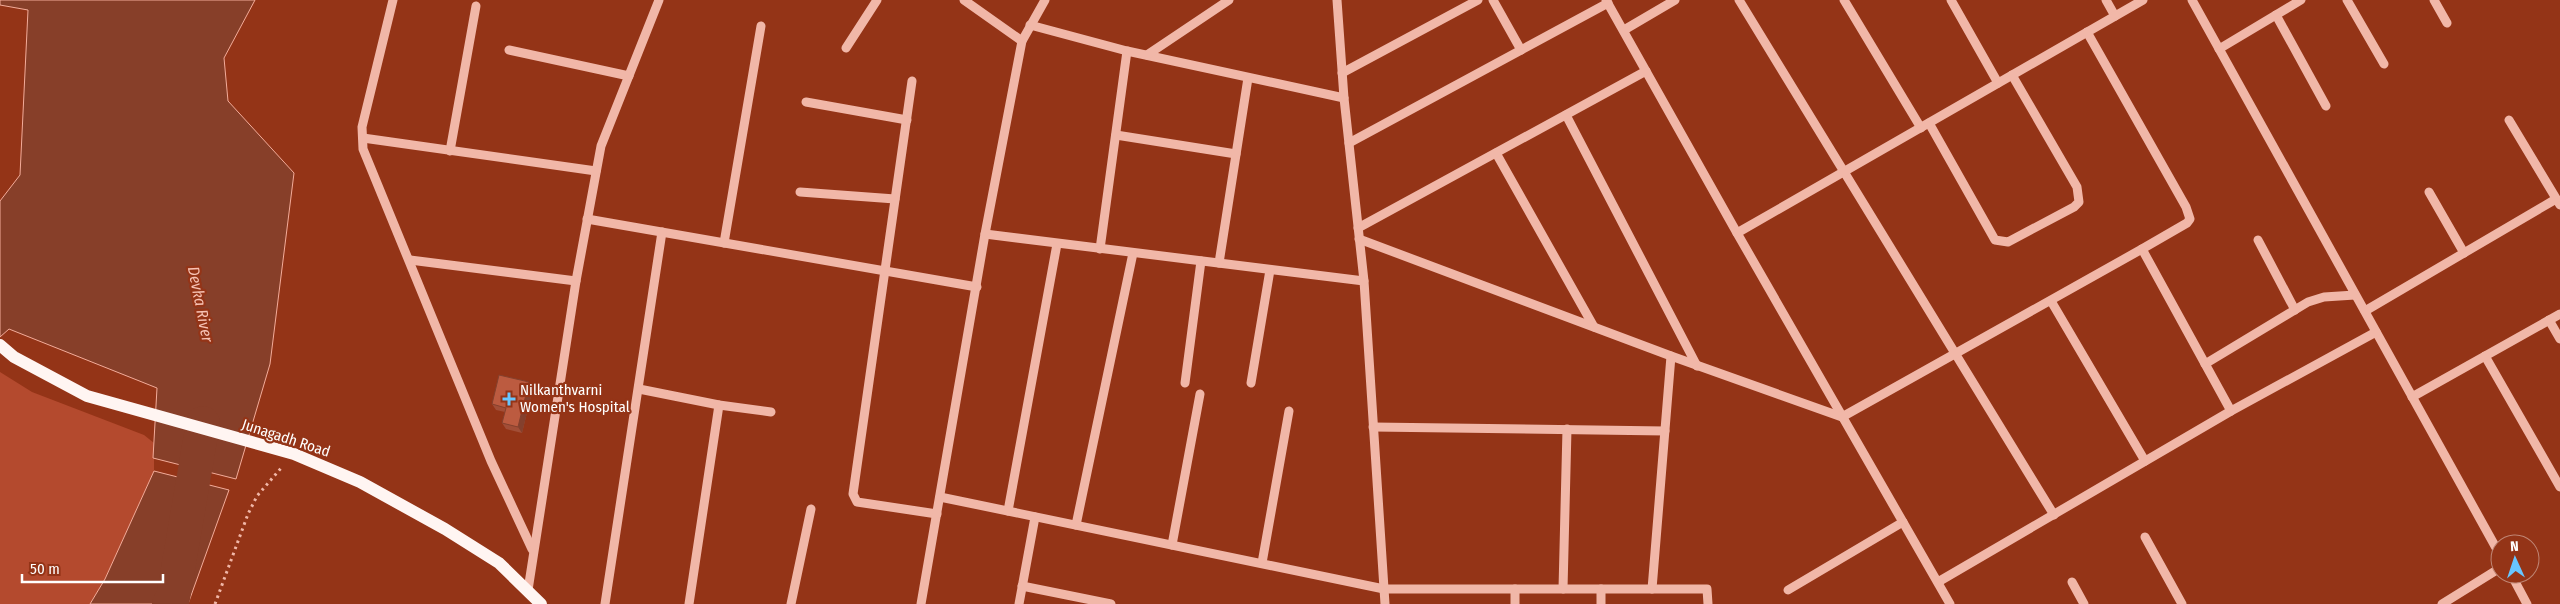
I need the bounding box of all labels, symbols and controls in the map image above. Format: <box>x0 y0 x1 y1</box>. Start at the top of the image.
water label: Devka River <box>184 265 217 344</box>
place label: Nilkanthvarni Women's Hospital <box>520 381 630 416</box>
marker: Nilkanthvarni Women's Hospital <box>502 392 516 406</box>
street label: Junagadh Road <box>240 415 332 461</box>
north arrow <box>2490 534 2540 584</box>
text: N <box>2510 538 2519 555</box>
scale bar <box>22 552 164 584</box>
text: 50 m <box>30 560 60 578</box>

